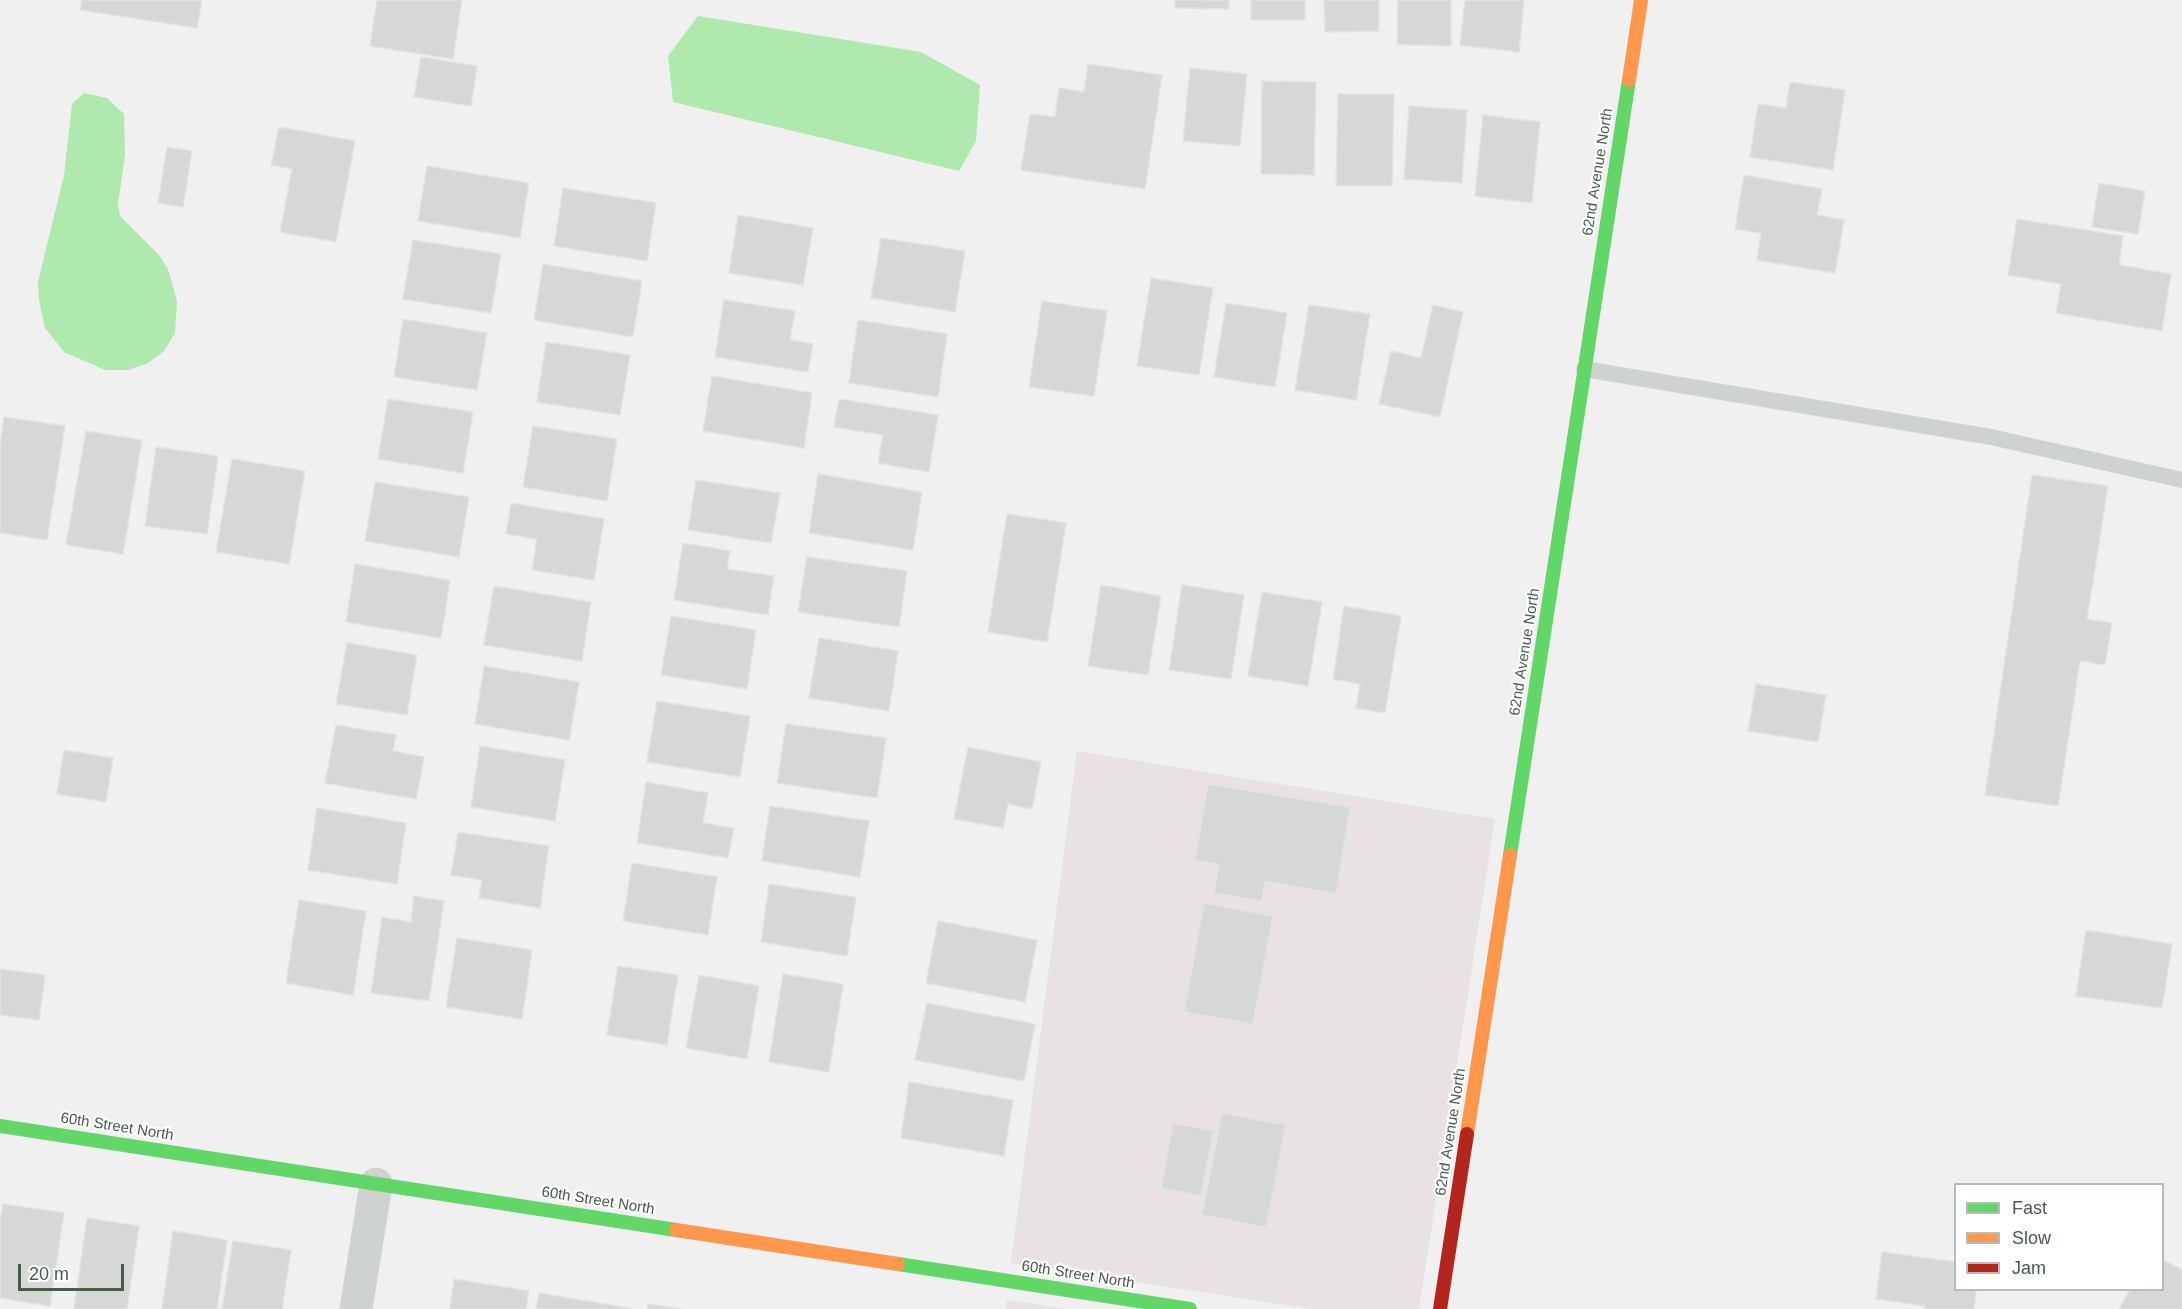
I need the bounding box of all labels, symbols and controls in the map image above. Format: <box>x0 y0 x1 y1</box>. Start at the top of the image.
street label: 62nd Avenue North <box>1579 107 1617 237</box>
street label: 62nd Avenue North <box>1506 587 1544 717</box>
street label: 62nd Avenue North <box>1432 1067 1470 1197</box>
street label: 60th Street North <box>59 1109 175 1145</box>
street label: 60th Street North <box>540 1183 656 1219</box>
legend <box>1954 1183 2164 1291</box>
text: Fast <box>2012 1198 2047 1218</box>
text: Slow <box>2012 1228 2051 1248</box>
scale bar <box>21 1252 128 1290</box>
street label: 60th Street North <box>1020 1257 1136 1293</box>
text: Jam <box>2012 1258 2046 1278</box>
text: 20 m <box>29 1264 69 1284</box>

